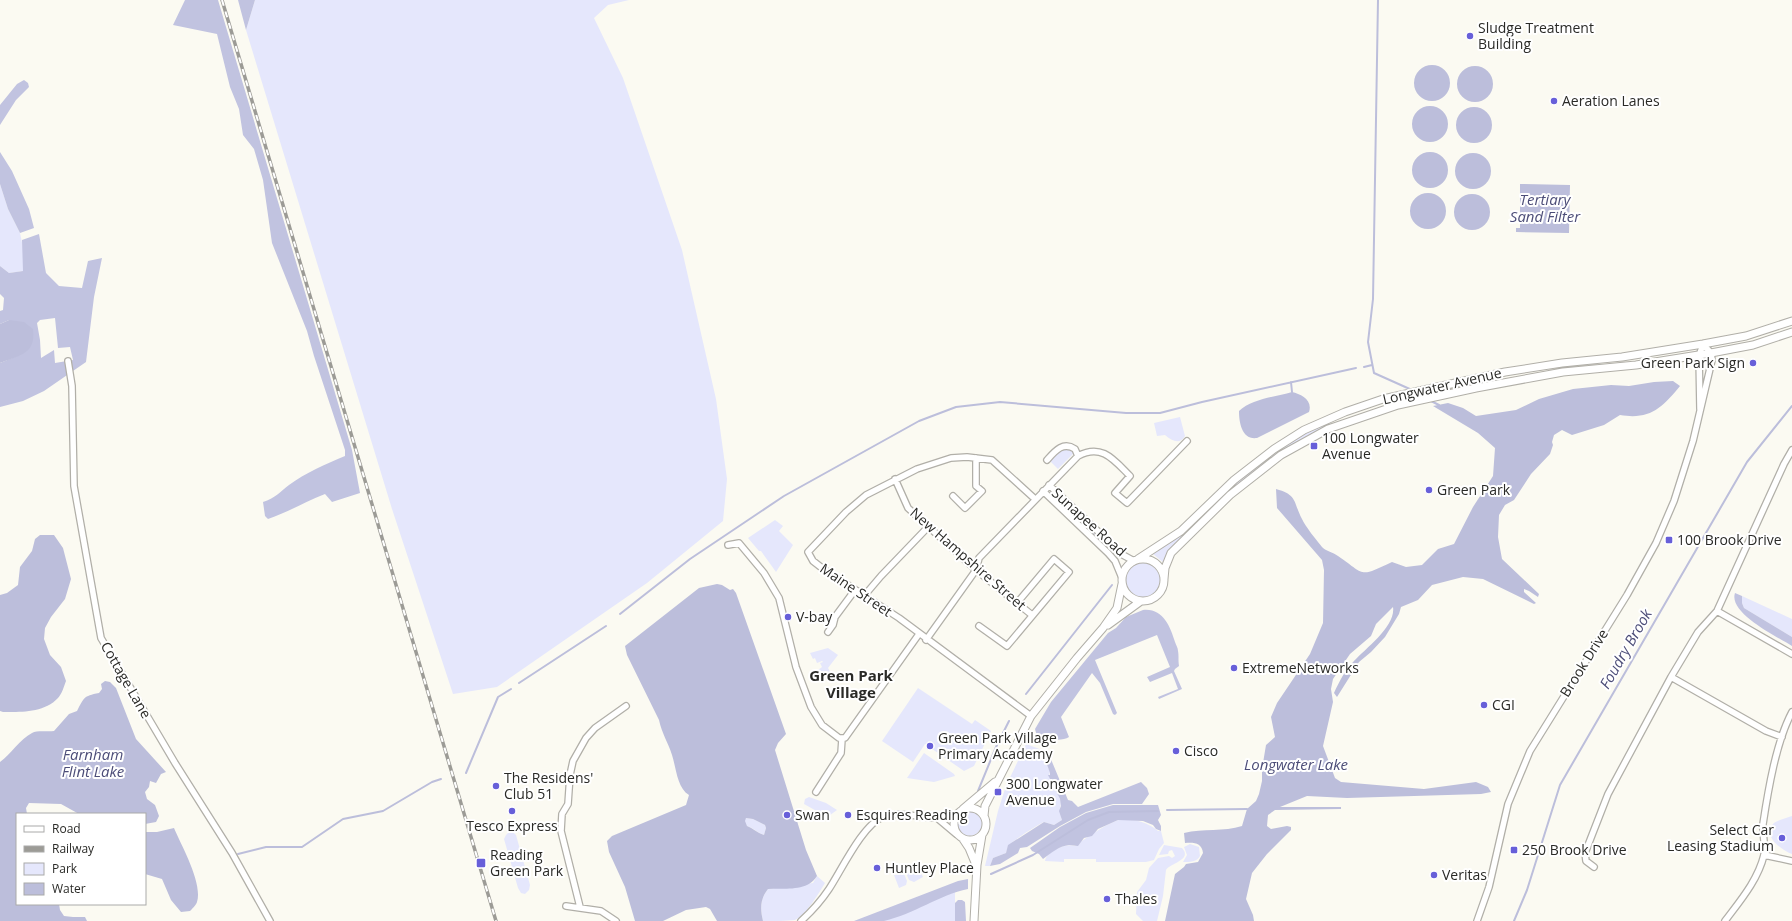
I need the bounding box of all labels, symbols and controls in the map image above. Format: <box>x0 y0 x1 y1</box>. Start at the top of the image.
place label: Sludge Treatment Building <box>1478 18 1594 53</box>
marker: Sludge Treatment Building <box>1465 31 1475 41</box>
place label: Aeration Lanes <box>1562 91 1660 110</box>
marker: Aeration Lanes <box>1549 96 1559 106</box>
water label: Tertiary Sand Filter <box>1510 189 1581 226</box>
place label: Green Park Sign <box>1641 353 1745 372</box>
marker: Green Park Sign <box>1748 358 1758 368</box>
street label: Longwater Avenue <box>1381 363 1503 408</box>
place label: 100 Longwater Avenue <box>1322 428 1419 463</box>
marker: 100 Longwater Avenue <box>1309 441 1319 451</box>
place label: Green Park <box>1437 480 1511 499</box>
street label: Sunapee Road <box>1048 483 1131 560</box>
marker: Green Park <box>1424 485 1434 495</box>
street label: New Hampshire Street <box>906 503 1030 614</box>
place label: 100 Brook Drive <box>1677 530 1782 549</box>
marker: 100 Brook Drive <box>1664 535 1674 545</box>
street label: Maine Street <box>817 558 896 621</box>
water label: Foudry Brook <box>1594 604 1656 692</box>
place label: V-bay <box>796 607 833 626</box>
marker: V-bay <box>783 612 793 622</box>
street label: Brook Drive <box>1555 625 1612 700</box>
street label: Cottage Lane <box>97 638 156 722</box>
place label: ExtremeNetworks <box>1242 658 1359 677</box>
marker: ExtremeNetworks <box>1229 663 1239 673</box>
district label: Green Park Village <box>809 665 894 702</box>
place label: CGI <box>1492 695 1515 714</box>
marker: CGI <box>1479 700 1489 710</box>
place label: Green Park Village Primary Academy <box>938 728 1057 763</box>
marker: Green Park Village Primary Academy <box>925 741 935 751</box>
place label: Cisco <box>1184 741 1218 760</box>
water label: Farnham Flint Lake <box>62 744 125 781</box>
marker: Cisco <box>1171 746 1181 756</box>
water label: Longwater Lake <box>1244 754 1349 774</box>
place label: The Residens' Club 51 <box>504 768 593 803</box>
place label: 300 Longwater Avenue <box>1006 774 1103 809</box>
marker: The Residens' Club 51 <box>491 781 501 791</box>
marker: 300 Longwater Avenue <box>993 787 1003 797</box>
place label: Swan <box>795 805 830 824</box>
place label: Esquires Reading <box>856 805 968 824</box>
marker: Tesco Express <box>507 806 517 816</box>
marker: Swan <box>782 810 792 820</box>
marker: Esquires Reading <box>843 810 853 820</box>
legend <box>16 813 146 905</box>
place label: Tesco Express <box>466 816 558 835</box>
text: Road <box>52 820 81 837</box>
place label: Select Car Leasing Stadium <box>1667 820 1774 855</box>
marker: Select Car Leasing Stadium <box>1777 833 1787 843</box>
text: Railway <box>52 840 95 857</box>
place label: 250 Brook Drive <box>1522 840 1627 859</box>
place label: Reading Green Park <box>490 845 564 880</box>
marker: 250 Brook Drive <box>1509 845 1519 855</box>
marker: Reading Green Park <box>475 857 487 869</box>
place label: Huntley Place <box>885 858 974 877</box>
text: Park <box>52 860 78 877</box>
marker: Huntley Place <box>872 863 882 873</box>
place label: Veritas <box>1442 865 1487 884</box>
marker: Veritas <box>1429 870 1439 880</box>
text: Water <box>52 880 86 897</box>
place label: Thales <box>1115 889 1157 908</box>
marker: Thales <box>1102 894 1112 904</box>

